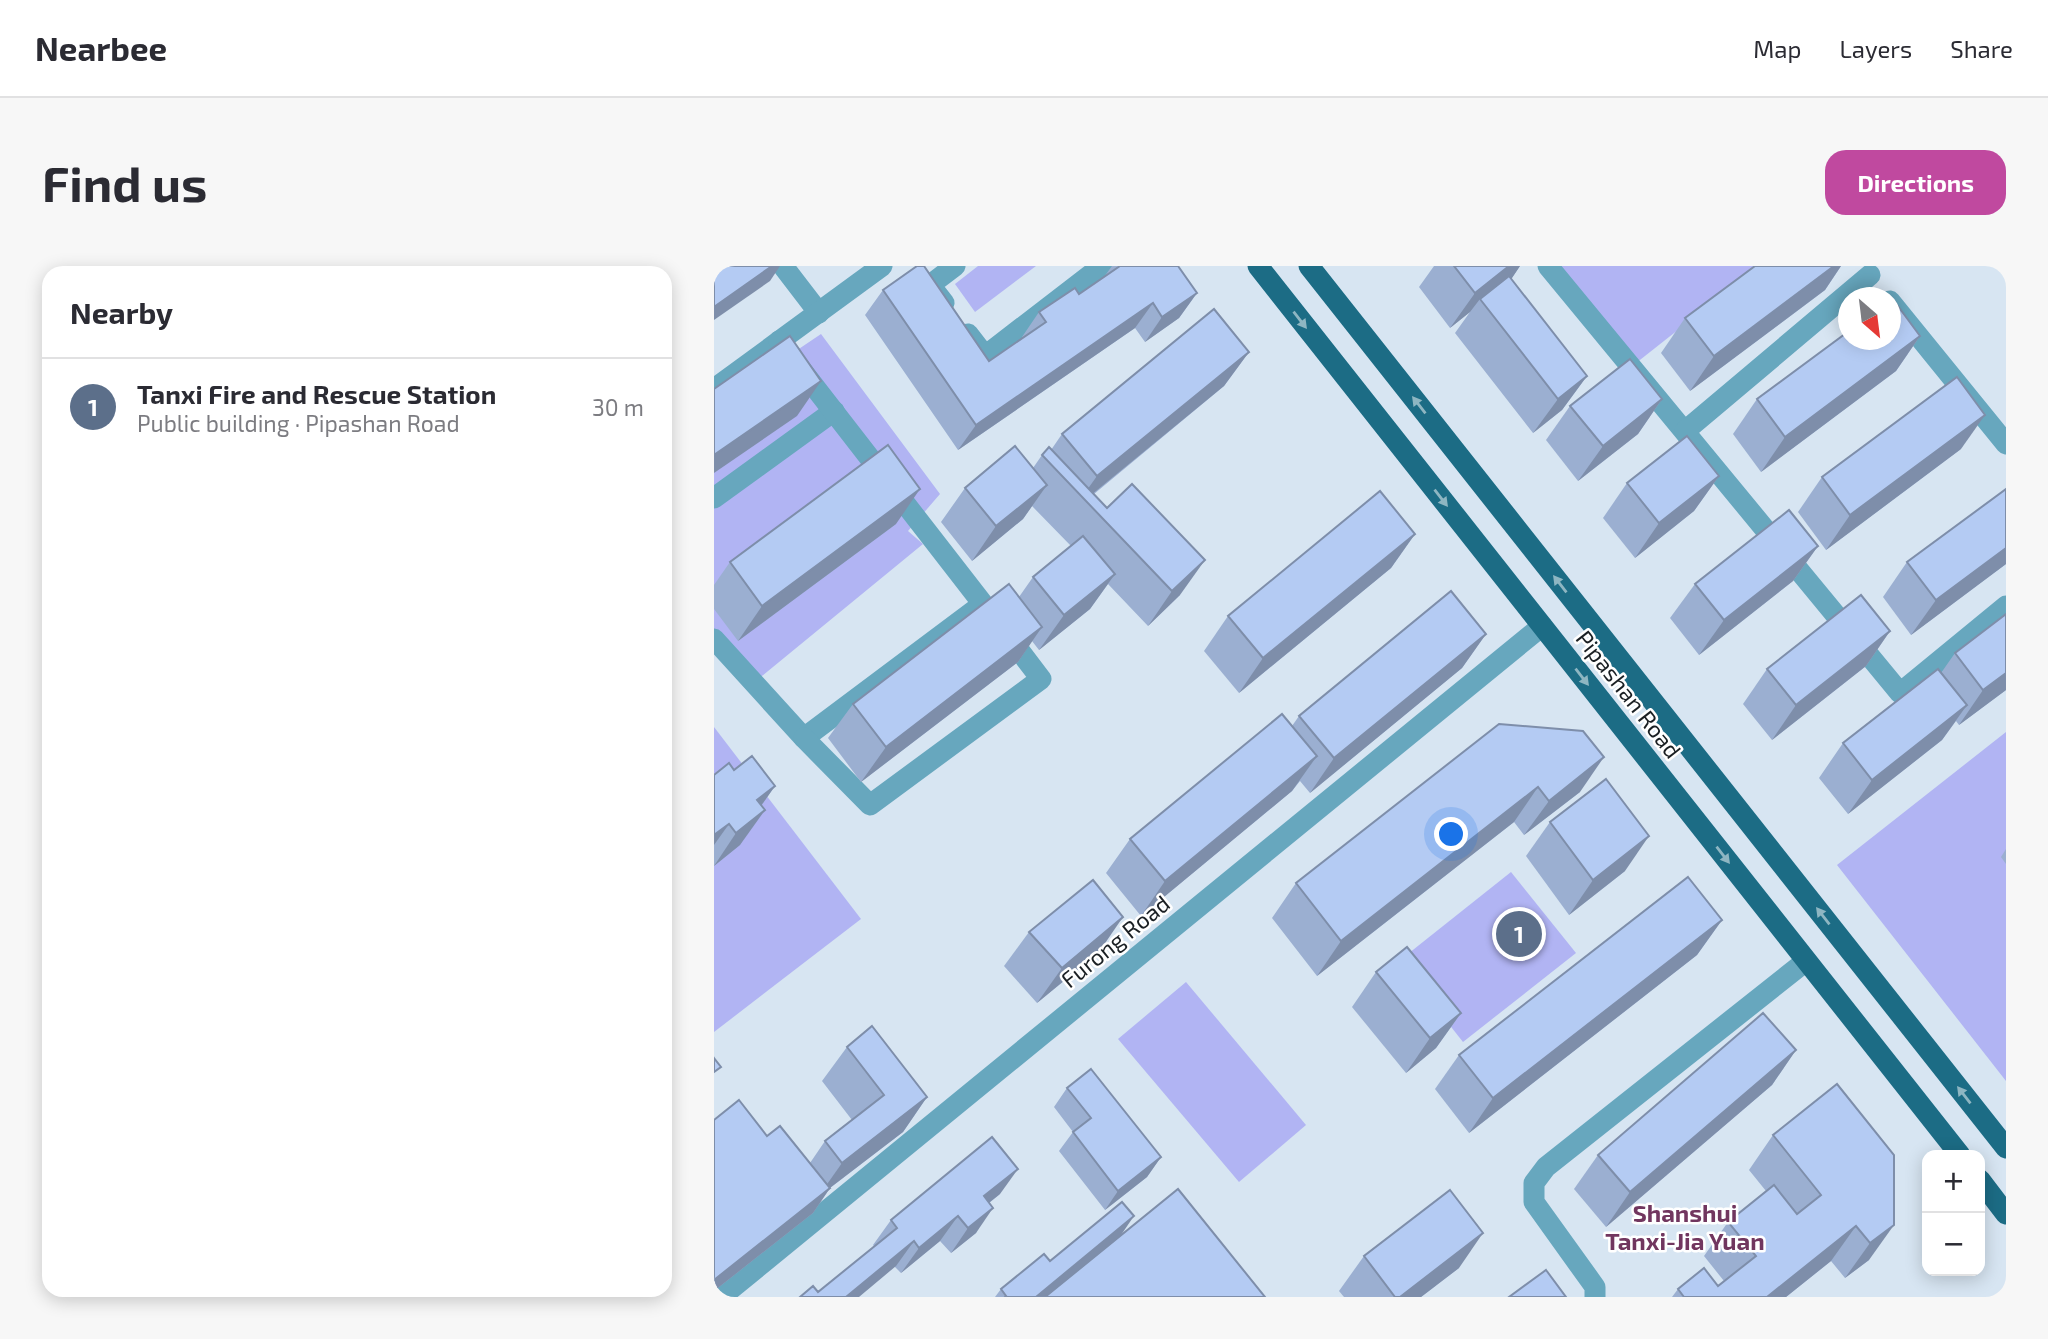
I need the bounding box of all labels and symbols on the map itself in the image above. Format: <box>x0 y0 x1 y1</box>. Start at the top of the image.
north arrow <box>1838 287 1901 350</box>
one-way arrow <box>1292 310 1307 328</box>
one-way arrow <box>1412 397 1427 415</box>
one-way arrow <box>1433 489 1448 507</box>
one-way arrow <box>1553 575 1568 593</box>
street label: Pipashan Road <box>1570 625 1688 763</box>
one-way arrow <box>1574 667 1589 685</box>
your location <box>1434 817 1468 851</box>
one-way arrow <box>1715 846 1730 864</box>
street label: Furong Road <box>1055 889 1175 993</box>
one-way arrow <box>1816 907 1830 925</box>
pin: 1 <box>1496 908 1542 960</box>
one-way arrow <box>1956 1086 1971 1104</box>
district label: Shanshui Tanxi-Jia Yuan <box>1605 1198 1765 1255</box>

